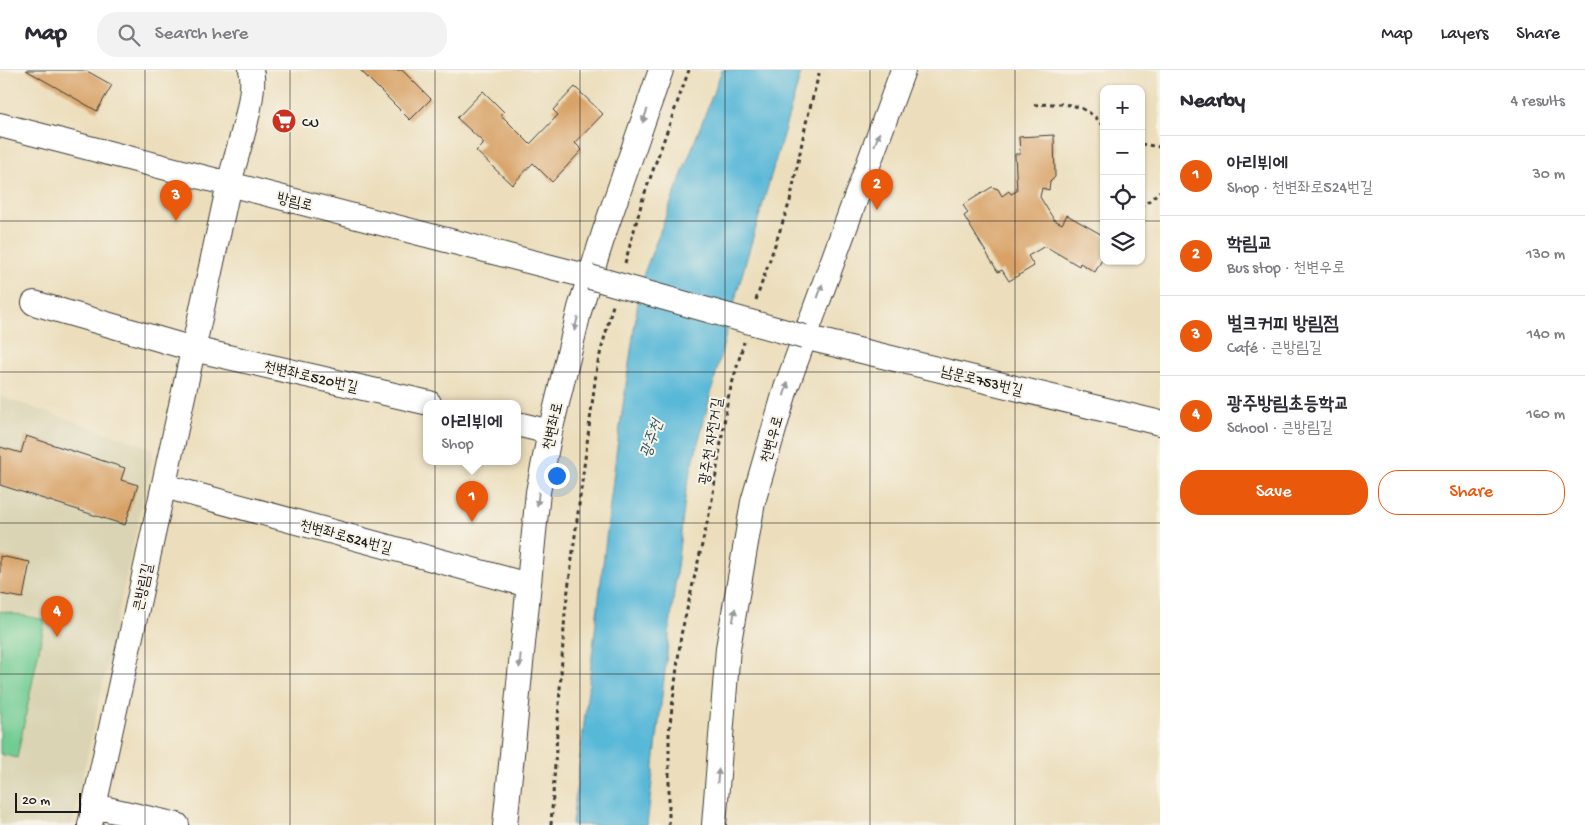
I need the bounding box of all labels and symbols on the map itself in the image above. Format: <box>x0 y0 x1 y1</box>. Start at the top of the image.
supermarket icon: CU <box>271 108 297 134</box>
one-way arrow <box>641 109 649 124</box>
place label: CU <box>302 114 319 132</box>
one-way arrow <box>873 131 881 146</box>
pin: 2 <box>861 169 893 210</box>
pin: 3 <box>160 180 192 221</box>
street label: 방림로 <box>275 190 314 216</box>
one-way arrow <box>817 283 825 298</box>
one-way arrow <box>572 316 580 331</box>
street label: 천변좌로520번길 <box>262 358 359 398</box>
street label: 남문로753번길 <box>939 363 1024 401</box>
one-way arrow <box>783 381 791 396</box>
street label: 광주천 자전거길 <box>696 396 728 486</box>
street label: 천변좌로 <box>540 401 568 452</box>
street label: 천변우로 <box>758 414 788 465</box>
water label: 광주천 <box>638 416 670 461</box>
your location <box>544 463 570 489</box>
pin: 1 <box>456 481 488 522</box>
one-way arrow <box>533 492 541 508</box>
street label: 천변좌로524번길 <box>297 517 394 559</box>
street label: 큰방림길 <box>130 562 158 613</box>
pin: 4 <box>41 596 73 637</box>
one-way arrow <box>730 606 738 622</box>
one-way arrow <box>516 653 524 669</box>
one-way arrow <box>714 768 722 784</box>
scale bar <box>15 790 81 813</box>

